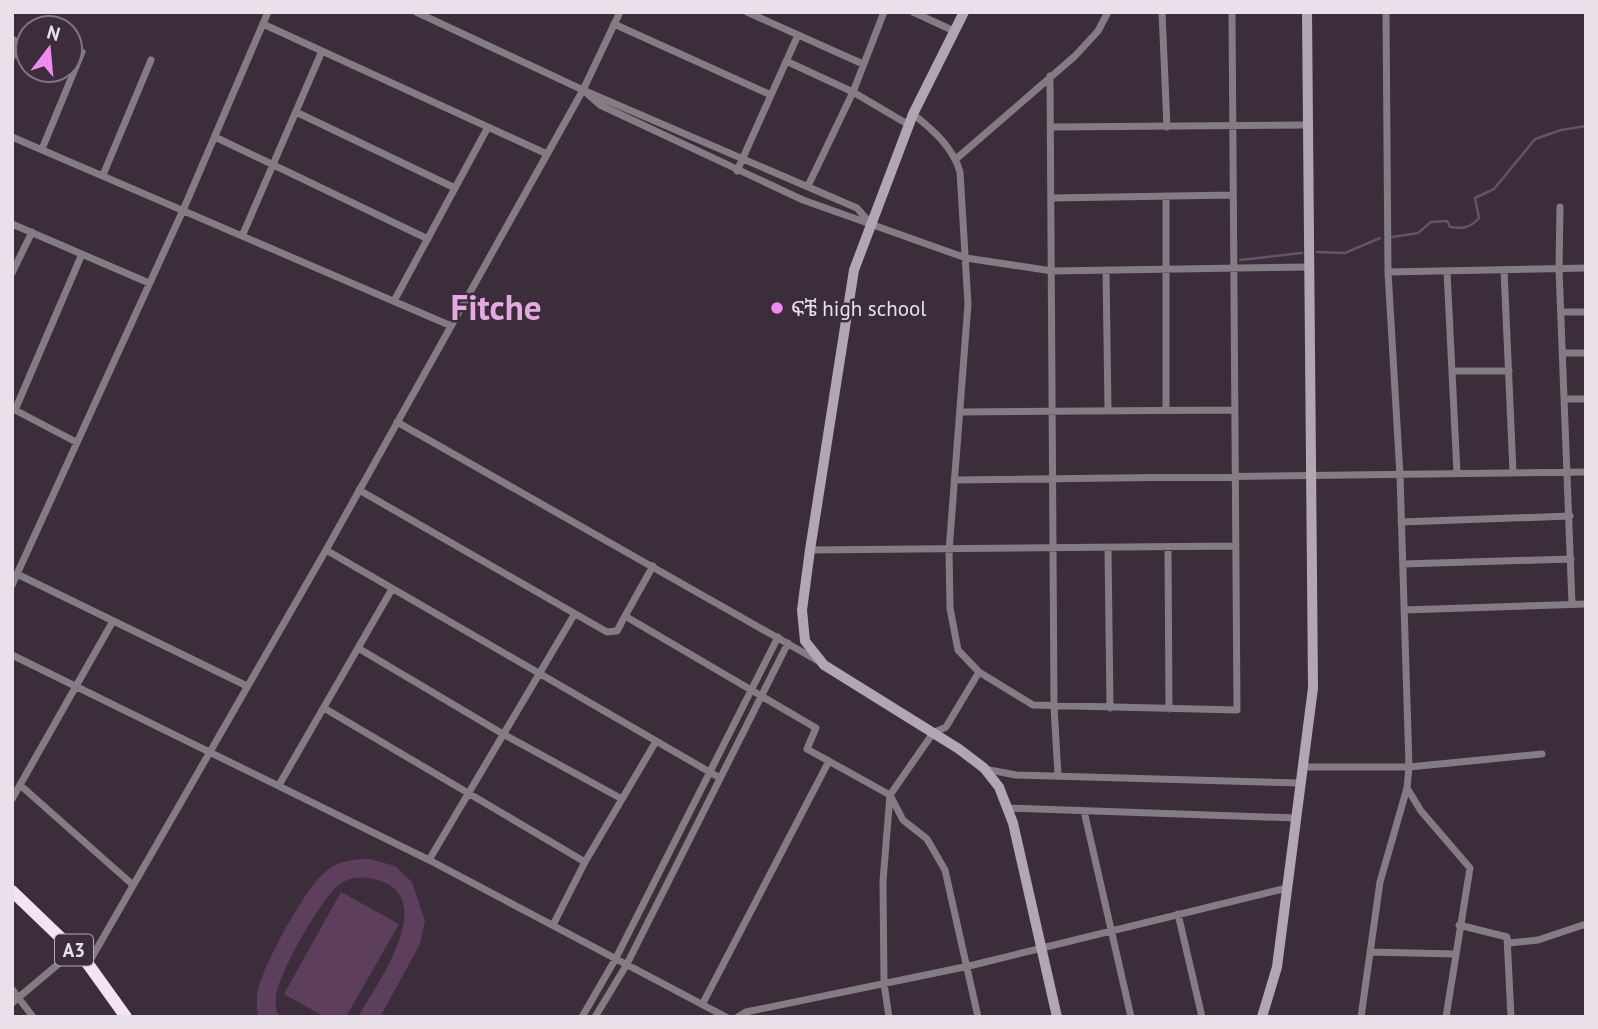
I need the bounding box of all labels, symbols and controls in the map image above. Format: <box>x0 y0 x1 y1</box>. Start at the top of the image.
north arrow <box>14 14 84 84</box>
text: N <box>44 19 63 46</box>
district label: Fitche <box>450 284 542 330</box>
place label: ፍቼ high school <box>791 295 926 322</box>
marker: ፍቼ high school <box>769 300 785 316</box>
road number: A3 <box>55 934 93 966</box>

